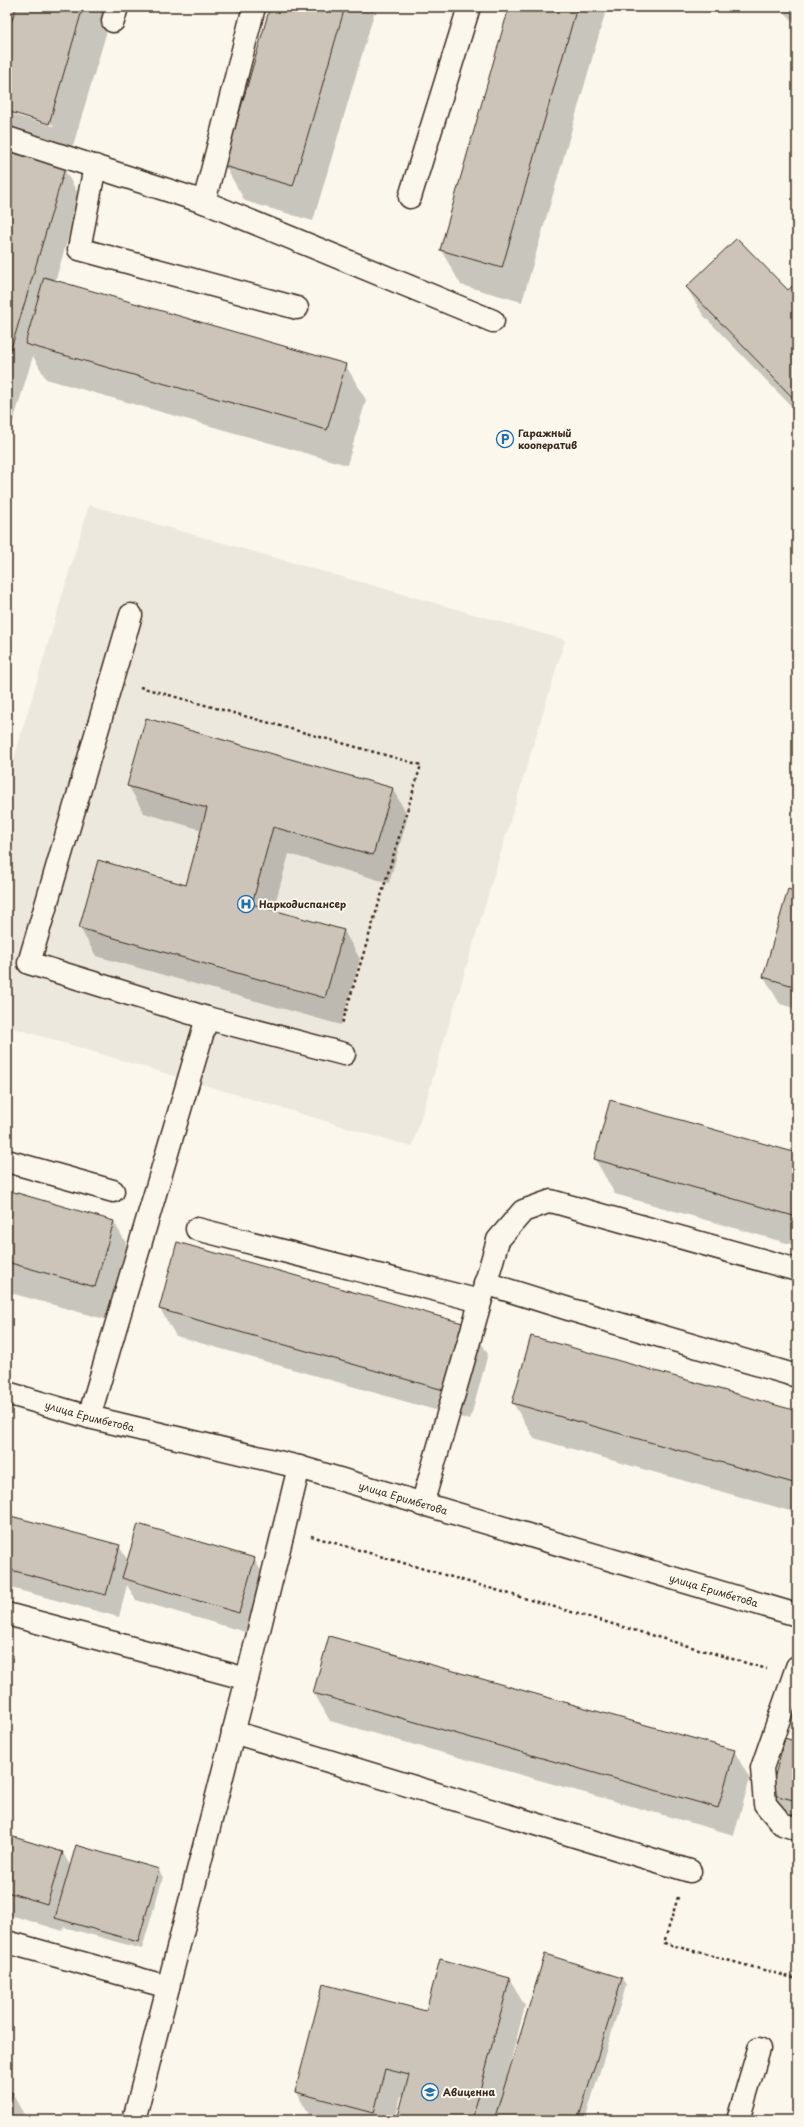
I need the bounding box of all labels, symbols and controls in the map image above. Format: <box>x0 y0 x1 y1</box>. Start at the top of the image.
place label: Гаражный кооператив <box>518 425 577 452</box>
parking icon: Гаражный кооператив <box>495 429 515 449</box>
hospital icon: Наркодиспансер <box>236 894 256 914</box>
place label: Наркодиспансер <box>259 896 346 911</box>
street label: улица Еримбетова <box>43 1397 137 1435</box>
street label: улица Еримбетова <box>357 1477 450 1518</box>
street label: улица Еримбетова <box>668 1569 761 1610</box>
school or university icon: Авиценна <box>420 2082 440 2102</box>
place label: Авиценна <box>443 2084 495 2099</box>

